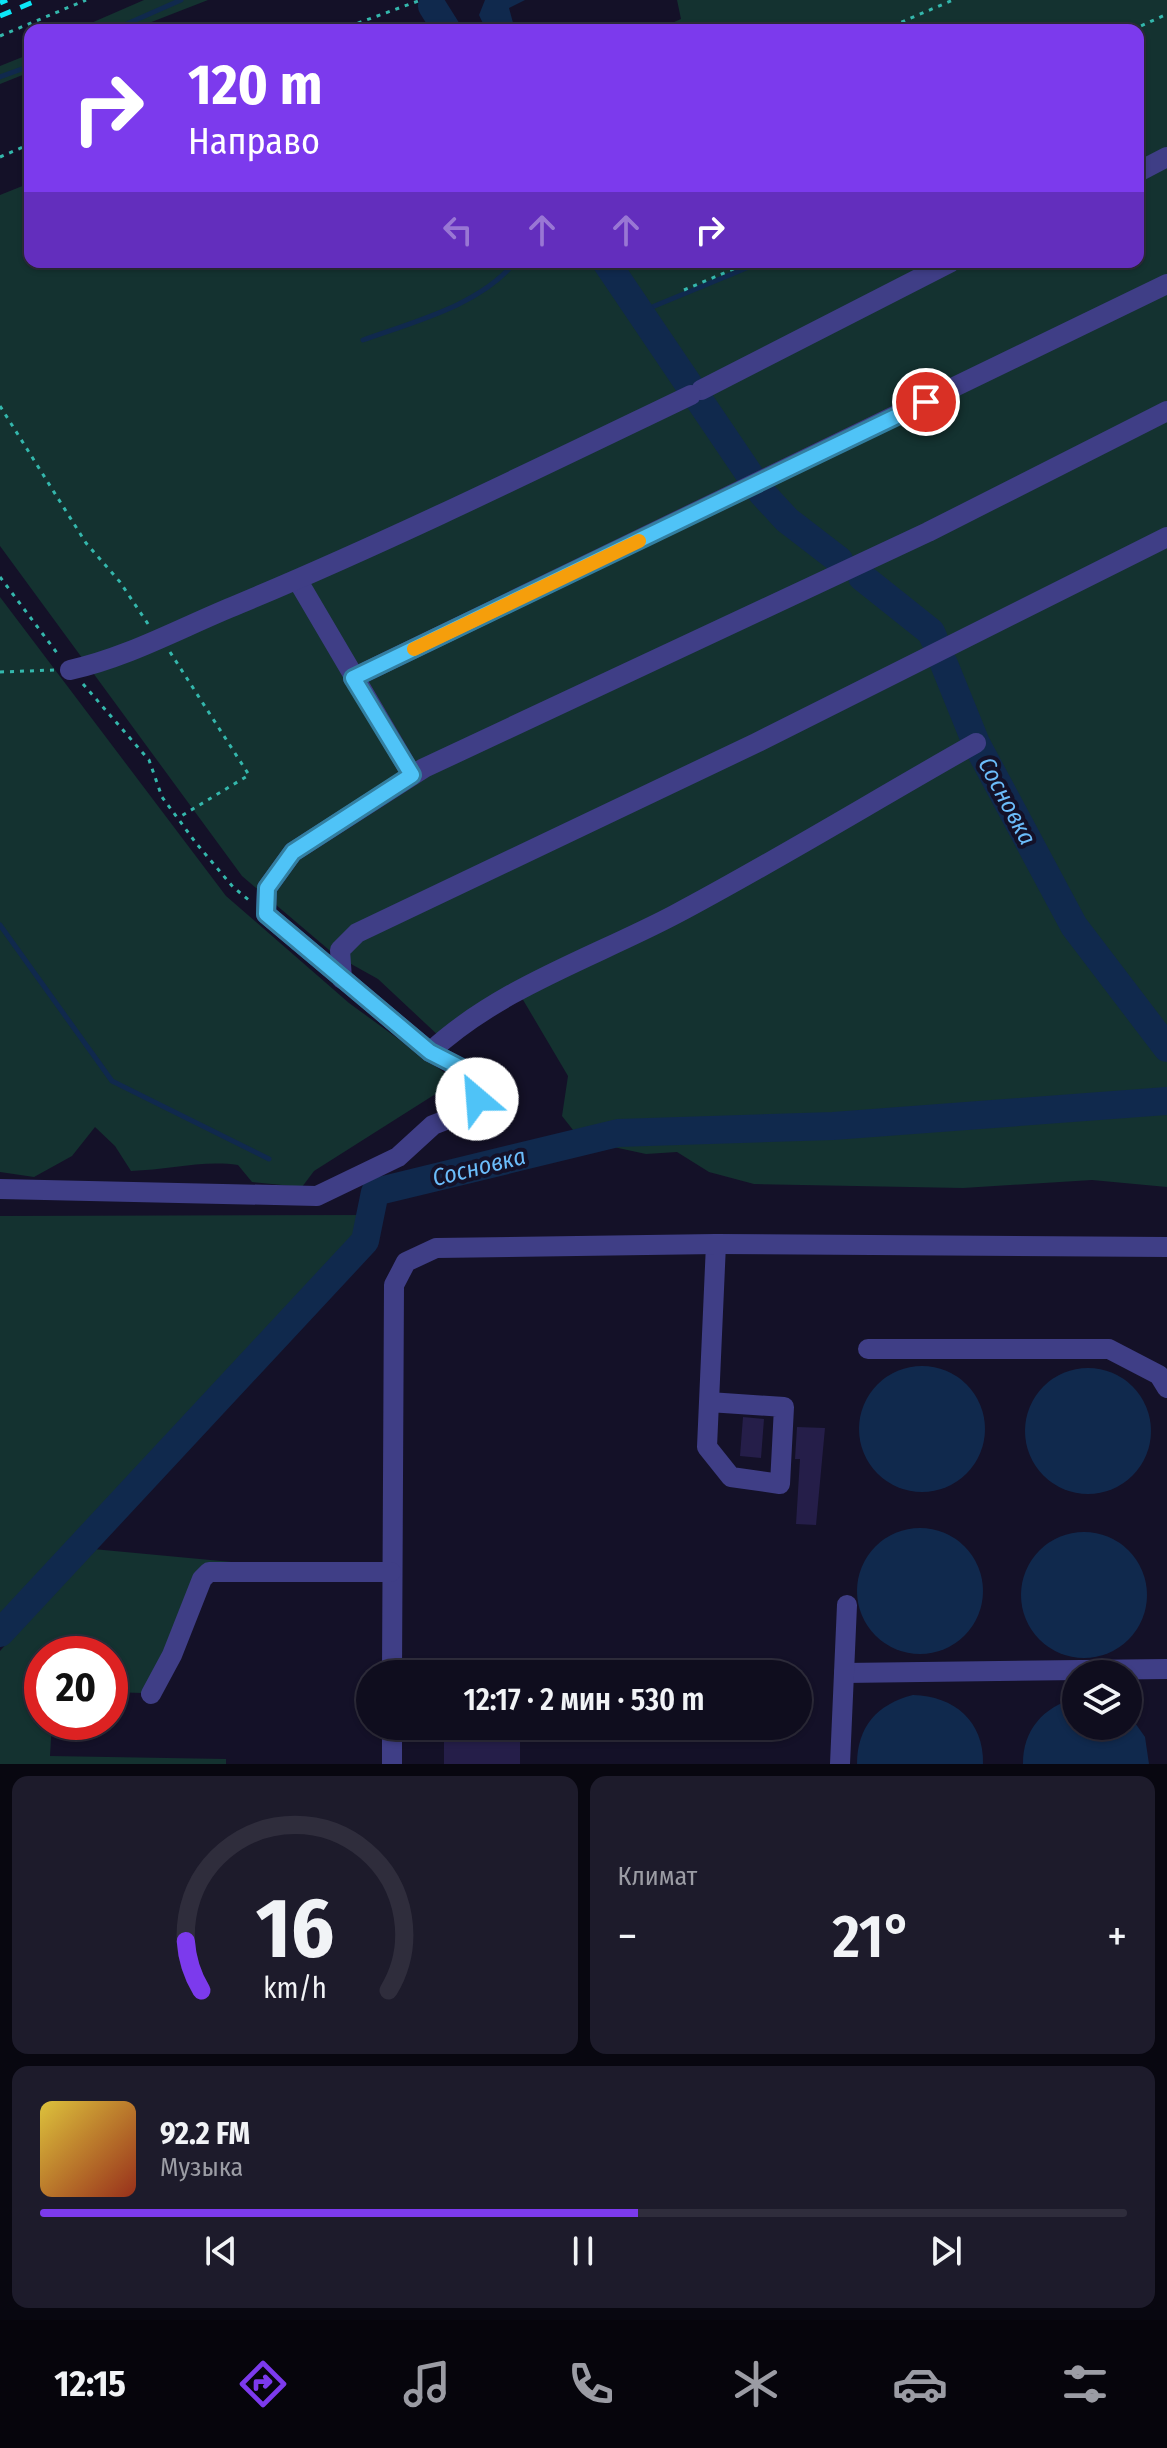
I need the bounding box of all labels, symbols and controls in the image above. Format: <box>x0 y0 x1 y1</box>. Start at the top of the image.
text: 120 m <box>188 52 323 119</box>
icon: right <box>56 56 160 160</box>
text: Направо <box>188 120 320 164</box>
icon: left <box>436 208 480 252</box>
icon: ahead <box>520 208 564 252</box>
icon: ahead <box>604 208 648 252</box>
icon: right <box>688 208 732 252</box>
pin <box>892 368 960 436</box>
icon: arrive <box>904 380 948 424</box>
water label: Сосновка <box>972 752 1042 850</box>
position arrow <box>435 1057 519 1141</box>
water label: Сосновка <box>429 1142 529 1192</box>
speed limit sign: 20 <box>24 1636 128 1740</box>
map controls <box>1062 1660 1142 1740</box>
button: layers <box>1062 1660 1142 1740</box>
text: 12:17 · 2 мин · 530 m <box>463 1682 705 1718</box>
text: Климат <box>618 1861 697 1892</box>
text: 16 <box>255 1879 334 1979</box>
text: 21° <box>832 1901 912 1973</box>
text: − <box>618 1910 637 1963</box>
text: + <box>1107 1910 1127 1963</box>
text: km/h <box>263 1971 327 2006</box>
text: 92.2 FM <box>160 2116 250 2152</box>
text: Музыка <box>160 2152 243 2183</box>
icon: previous <box>199 2229 243 2273</box>
icon: pause <box>561 2229 605 2273</box>
icon: next <box>924 2229 968 2273</box>
icon: directions <box>235 2356 291 2412</box>
icon: music <box>399 2356 455 2412</box>
icon: phone <box>563 2356 619 2412</box>
icon: climate <box>728 2356 784 2412</box>
icon: car <box>892 2356 948 2412</box>
icon: filters <box>1057 2356 1113 2412</box>
text: 12:15 <box>54 2362 126 2406</box>

